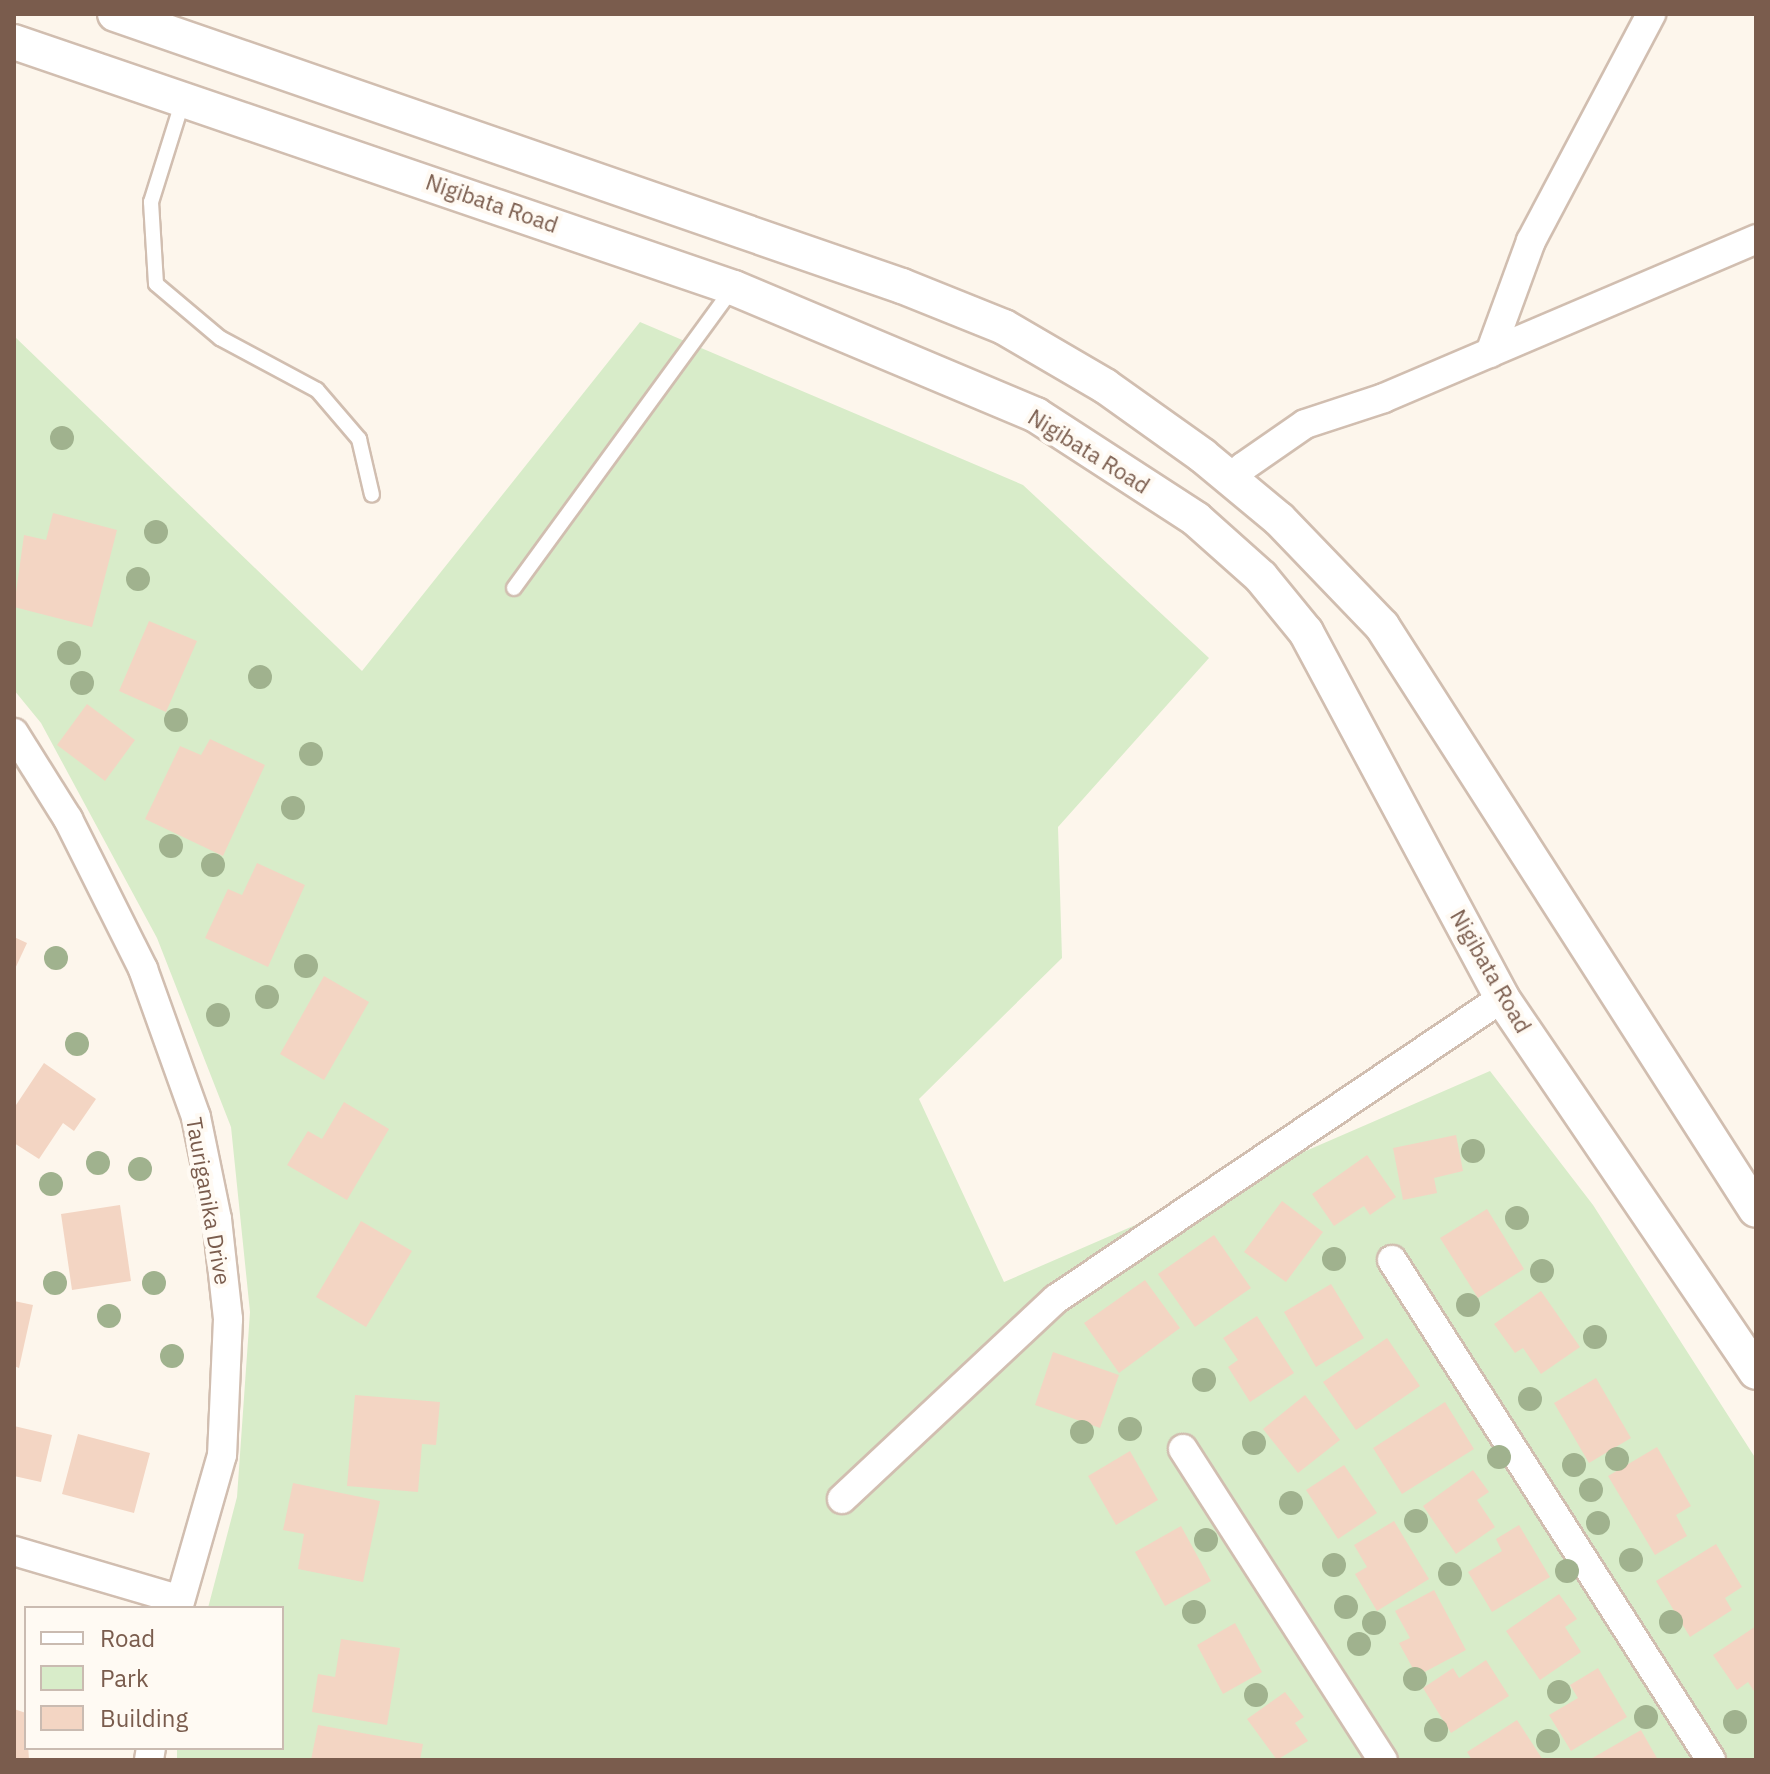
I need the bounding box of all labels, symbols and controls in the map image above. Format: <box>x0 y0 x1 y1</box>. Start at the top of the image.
street label: Nigibata Road <box>423 168 561 238</box>
street label: Nigibata Road <box>1024 403 1154 499</box>
street label: Nigibata Road <box>1445 905 1537 1037</box>
street label: Tauriganika Drive <box>181 1115 237 1287</box>
legend <box>24 1606 284 1750</box>
text: Road <box>100 1622 155 1654</box>
text: Park <box>100 1662 149 1694</box>
text: Building <box>100 1702 188 1734</box>

